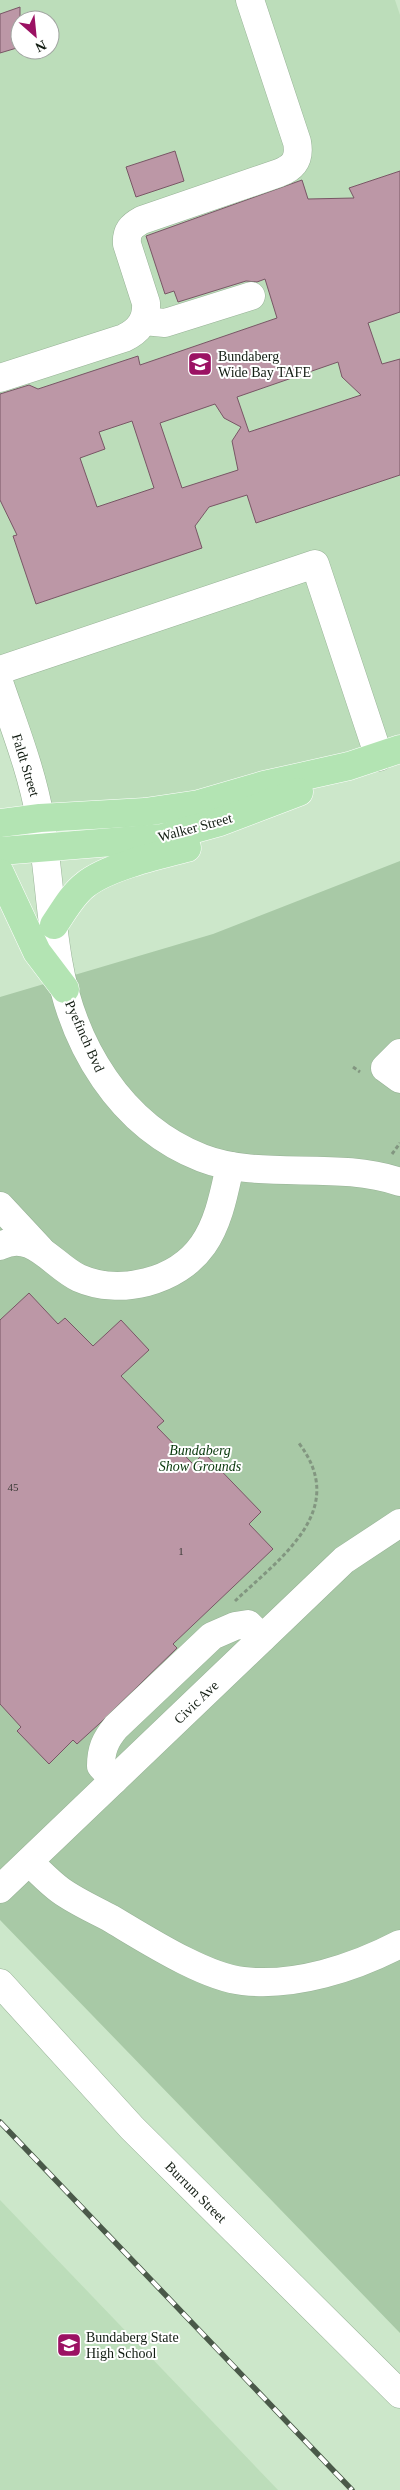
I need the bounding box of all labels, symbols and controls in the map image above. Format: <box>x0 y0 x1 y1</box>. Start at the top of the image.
north arrow <box>10 10 60 60</box>
text: N <box>33 37 49 55</box>
place label: Bundaberg Wide Bay TAFE <box>218 349 311 380</box>
school or university icon: Bundaberg Wide Bay TAFE <box>187 351 213 377</box>
street label: Faldt Street <box>9 732 42 798</box>
street label: Walker Street <box>156 810 234 845</box>
street label: Pyefinch Bvd <box>62 998 107 1074</box>
park label: Bundaberg Show Grounds <box>159 1443 242 1474</box>
house number: 45 <box>8 1481 19 1493</box>
house number: 1 <box>178 1545 184 1557</box>
street label: Civic Ave <box>171 1678 221 1727</box>
street label: Burrum Street <box>162 2159 229 2226</box>
place label: Bundaberg State High School <box>86 2330 179 2361</box>
school or university icon: Bundaberg State High School <box>56 2332 82 2358</box>

